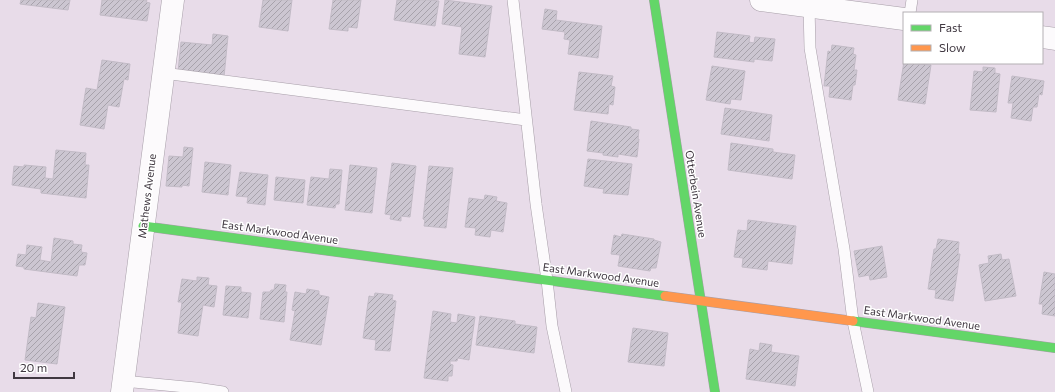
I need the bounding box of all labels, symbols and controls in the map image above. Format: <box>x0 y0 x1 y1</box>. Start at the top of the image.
legend <box>903 12 1043 64</box>
text: Fast <box>939 20 962 34</box>
text: Slow <box>939 40 966 54</box>
street label: Otterbein Avenue <box>683 149 710 239</box>
street label: Mathews Avenue <box>135 153 158 239</box>
street label: East Markwood Avenue <box>221 217 339 246</box>
street label: East Markwood Avenue <box>542 260 660 289</box>
street label: East Markwood Avenue <box>863 303 981 332</box>
scale bar <box>14 354 74 380</box>
text: 20 m <box>20 360 47 374</box>

